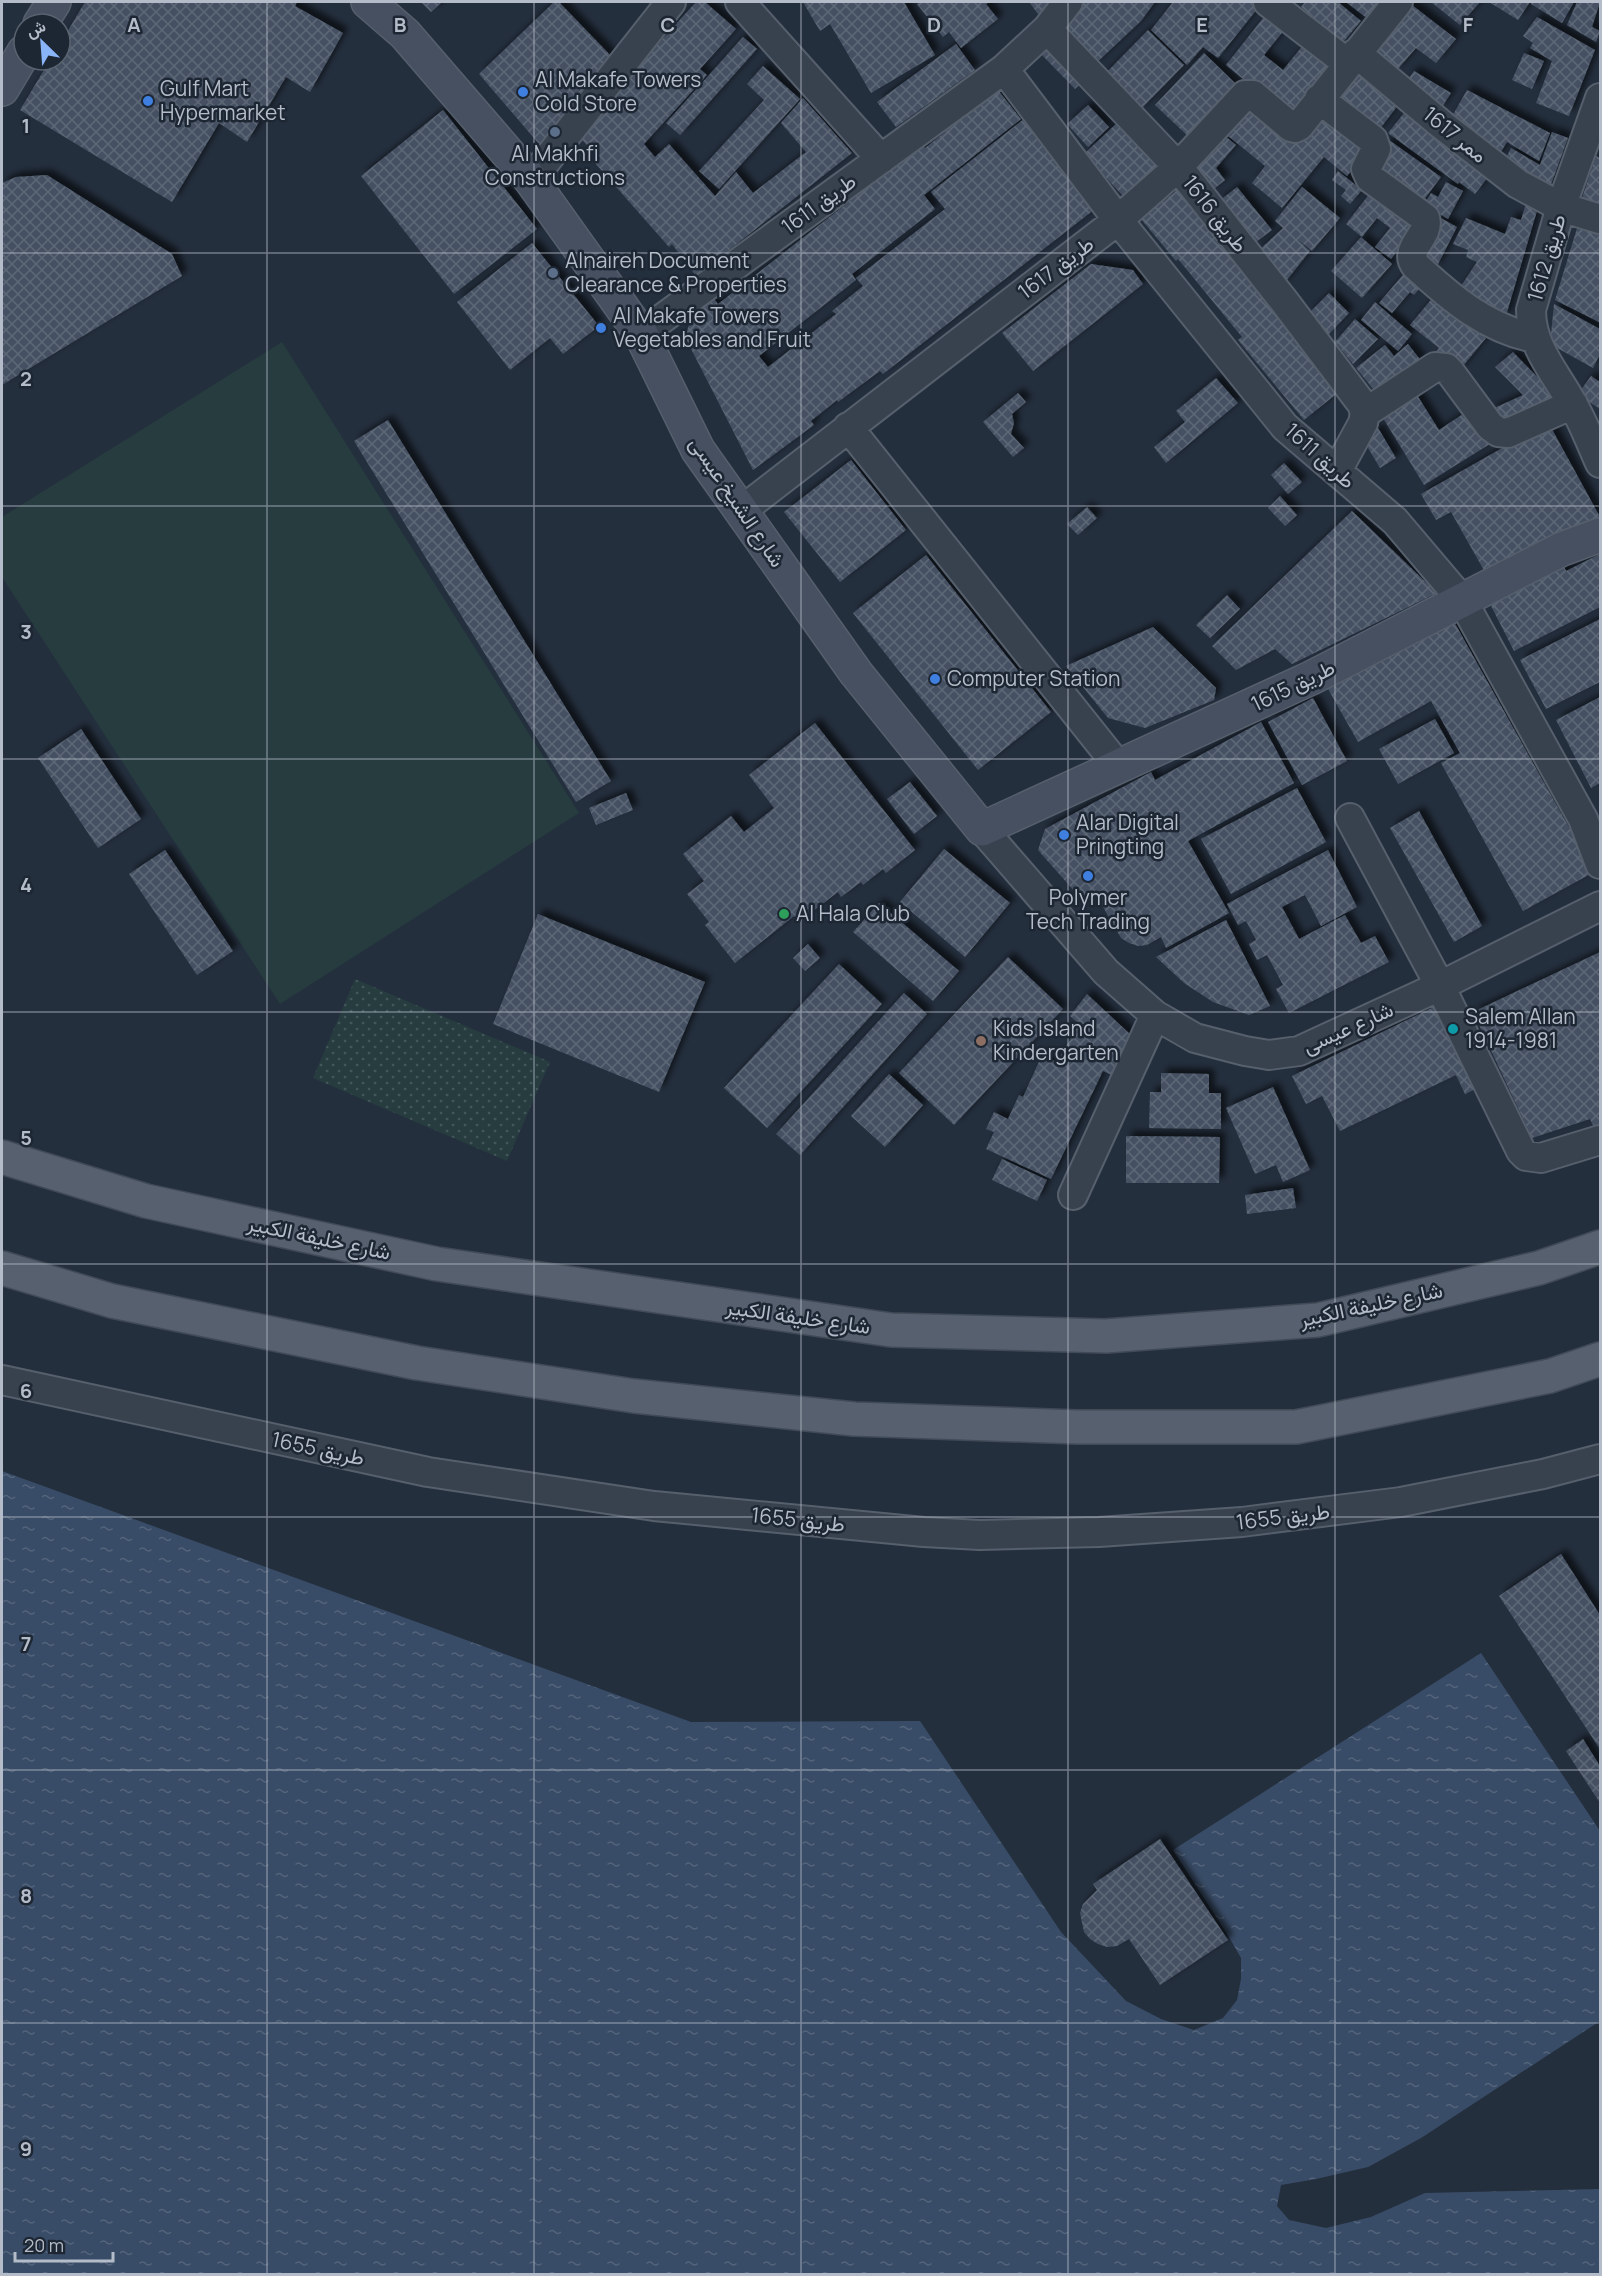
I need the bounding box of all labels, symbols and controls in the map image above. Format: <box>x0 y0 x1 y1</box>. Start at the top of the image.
text: A <box>127 11 141 38</box>
text: B <box>394 11 407 38</box>
text: C <box>661 11 675 38</box>
text: D <box>927 11 941 38</box>
text: E <box>1196 11 1208 38</box>
text: F <box>1463 11 1474 38</box>
north arrow <box>12 12 72 72</box>
text: ش <box>22 14 49 42</box>
place label: Al Makafe Towers Cold Store <box>535 65 701 117</box>
place label: Gulf Mart Hypermarket <box>160 74 286 126</box>
marker: Al Makafe Towers Cold Store <box>516 85 530 99</box>
marker: Gulf Mart Hypermarket <box>141 94 155 108</box>
street label: ممر 1617 <box>1418 100 1494 169</box>
text: 1 <box>22 112 30 139</box>
marker: Al Makhfi Constructions <box>548 125 562 139</box>
place label: Al Makhfi Constructions <box>485 139 625 191</box>
street label: طريق 1611 <box>775 167 861 240</box>
street label: طريق 1616 <box>1177 169 1255 258</box>
street label: طريق 1612 <box>1520 211 1572 305</box>
street label: طريق 1617 <box>1012 229 1099 305</box>
place label: Alnaireh Document Clearance & Properties <box>565 246 787 298</box>
marker: Alnaireh Document Clearance & Properties <box>546 266 560 280</box>
place label: Al Makafe Towers Vegetables and Fruit <box>613 301 811 353</box>
marker: Al Makafe Towers Vegetables and Fruit <box>594 321 608 335</box>
text: 2 <box>20 365 32 392</box>
street label: طريق 1611 <box>1279 416 1362 494</box>
street label: شارع الشيخ عيسى <box>683 430 792 573</box>
text: 3 <box>20 618 32 645</box>
street label: طريق 1615 <box>1246 653 1339 717</box>
place label: Computer Station <box>947 664 1120 692</box>
marker: Computer Station <box>928 672 942 686</box>
place label: Alar Digital Pringting <box>1076 808 1179 860</box>
marker: Alar Digital Pringting <box>1057 828 1071 842</box>
marker: Polymer Tech Trading <box>1081 869 1095 883</box>
text: 4 <box>20 871 32 898</box>
place label: Polymer Tech Trading <box>1026 883 1150 935</box>
place label: Al Hala Club <box>796 899 910 927</box>
marker: Al Hala Club <box>777 907 791 921</box>
street label: شارع عيسى <box>1298 995 1398 1060</box>
place label: Salem Allan 1914-1981 <box>1465 1002 1576 1054</box>
place label: Kids Island Kindergarten <box>993 1014 1119 1066</box>
marker: Salem Allan 1914-1981 <box>1446 1022 1460 1036</box>
marker: Kids Island Kindergarten <box>974 1034 988 1048</box>
text: 5 <box>20 1124 32 1151</box>
street label: شارع خليفة الكبير <box>244 1208 393 1267</box>
street label: شارع خليفة الكبير <box>1296 1275 1445 1334</box>
street label: شارع خليفة الكبير <box>723 1292 872 1341</box>
text: 6 <box>20 1377 32 1404</box>
street label: طريق 1655 <box>269 1425 367 1472</box>
street label: طريق 1655 <box>1234 1496 1331 1536</box>
street label: طريق 1655 <box>750 1500 846 1538</box>
text: 7 <box>21 1630 31 1657</box>
text: 8 <box>20 1882 32 1909</box>
text: 9 <box>20 2135 32 2162</box>
scale bar <box>15 2225 112 2263</box>
text: 20 m <box>24 2233 64 2257</box>

